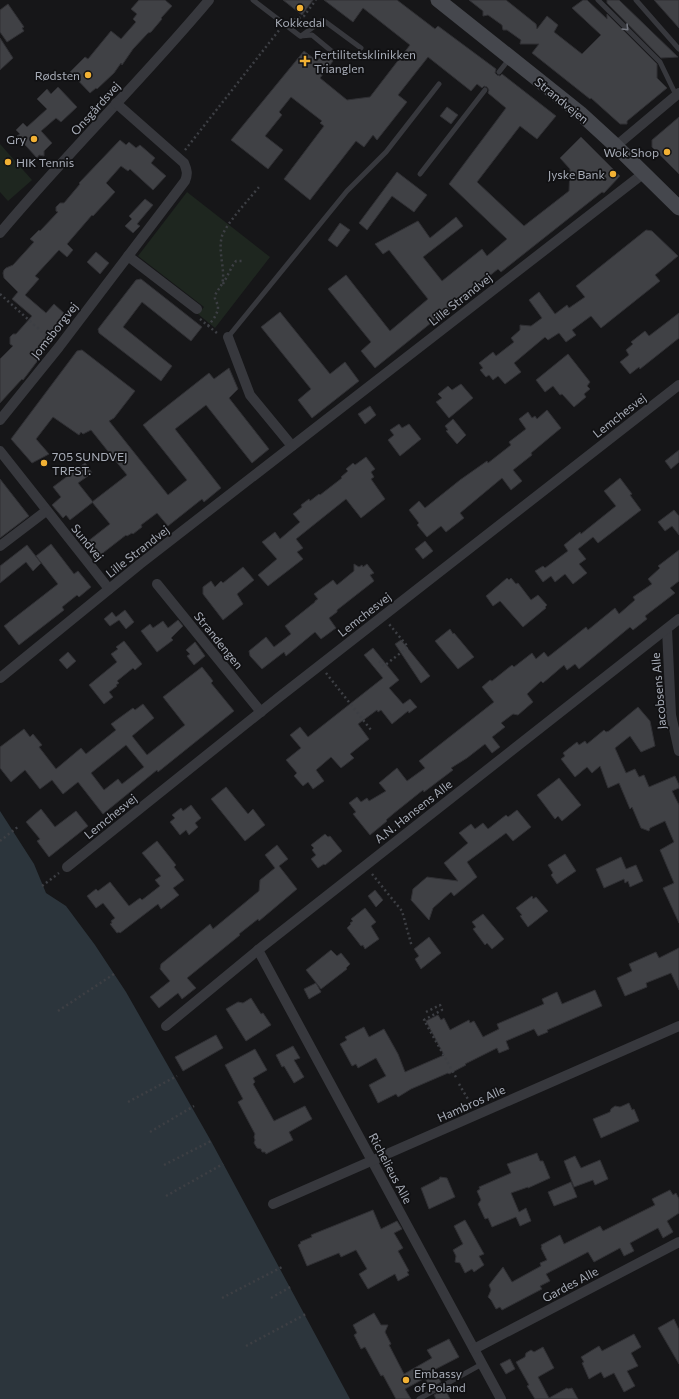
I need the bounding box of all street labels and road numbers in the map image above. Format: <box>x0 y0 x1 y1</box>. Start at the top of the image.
street label: Strandvejen <box>532 74 592 126</box>
street label: Onsgårdsvej <box>67 78 123 138</box>
street label: Lille Strandvej <box>426 270 494 328</box>
street label: Jomsborgvej <box>28 299 81 362</box>
street label: Lemchesvej <box>590 390 648 440</box>
street label: Sundvej <box>69 521 107 563</box>
street label: Lille Strandvej <box>103 522 171 580</box>
street label: Lemchesvej <box>335 589 393 639</box>
street label: Strandengen <box>192 609 246 671</box>
street label: Jacobsens Alle <box>648 652 669 730</box>
street label: A.N. Hansens Alle <box>371 776 455 846</box>
street label: Lemchesvej <box>81 791 139 841</box>
street label: Hambros Alle <box>435 1082 507 1124</box>
street label: Richelieus Alle <box>367 1130 415 1206</box>
street label: Gardes Alle <box>540 1263 600 1305</box>

